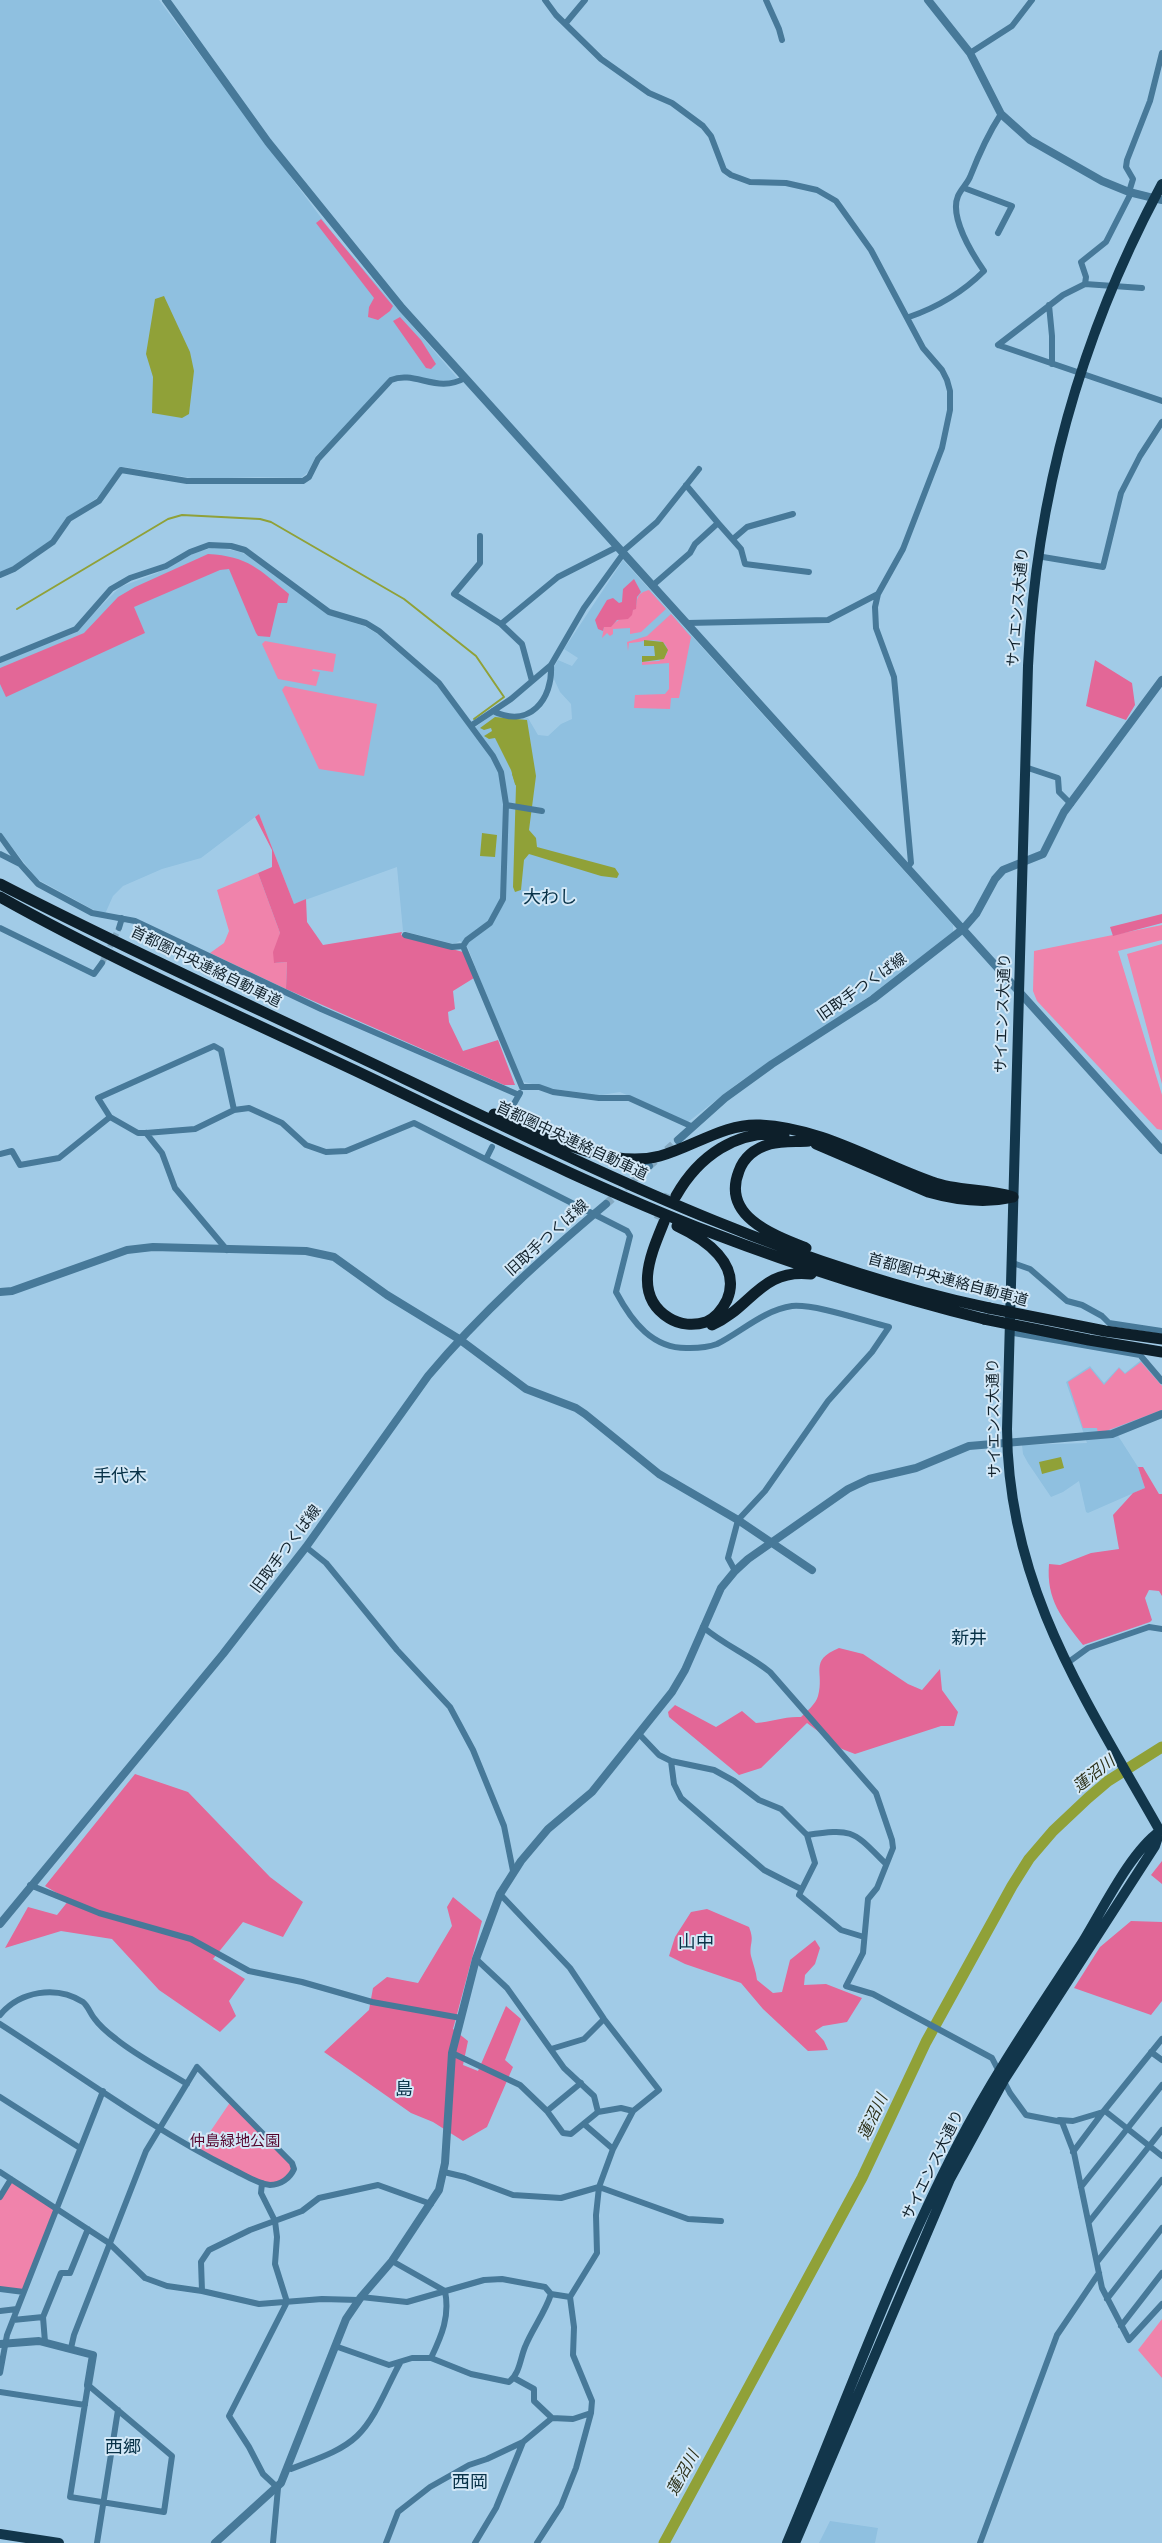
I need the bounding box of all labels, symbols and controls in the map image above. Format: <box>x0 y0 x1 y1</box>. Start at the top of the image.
street label: サイエンス大通り <box>1004 546 1032 668</box>
district label: 大わし <box>523 886 577 908</box>
street label: 首都圏中央連絡自動車道 <box>128 923 284 1011</box>
street label: 旧取手つくば線 <box>814 950 910 1024</box>
street label: サイエンス大通り <box>992 953 1014 1073</box>
street label: 首都圏中央連絡自動車道 <box>493 1098 651 1184</box>
street label: 旧取手つくば線 <box>502 1196 592 1280</box>
street label: 首都圏中央連絡自動車道 <box>866 1250 1030 1310</box>
street label: サイエンス大通り <box>984 1358 1004 1478</box>
district label: 手代木 <box>93 1465 147 1487</box>
street label: 旧取手つくば線 <box>247 1502 325 1596</box>
district label: 新井 <box>951 1627 987 1649</box>
water label: 蓮沼川 <box>1069 1752 1119 1796</box>
district label: 山中 <box>678 1931 714 1953</box>
district label: 島 <box>395 2078 413 2100</box>
water label: 蓮沼川 <box>854 2091 892 2143</box>
street label: サイエンス大通り <box>899 2107 967 2223</box>
park label: 仲島緑地公園 <box>190 2132 280 2150</box>
district label: 西郷 <box>105 2436 141 2458</box>
water label: 蓮沼川 <box>663 2447 703 2499</box>
district label: 西岡 <box>452 2471 488 2493</box>

